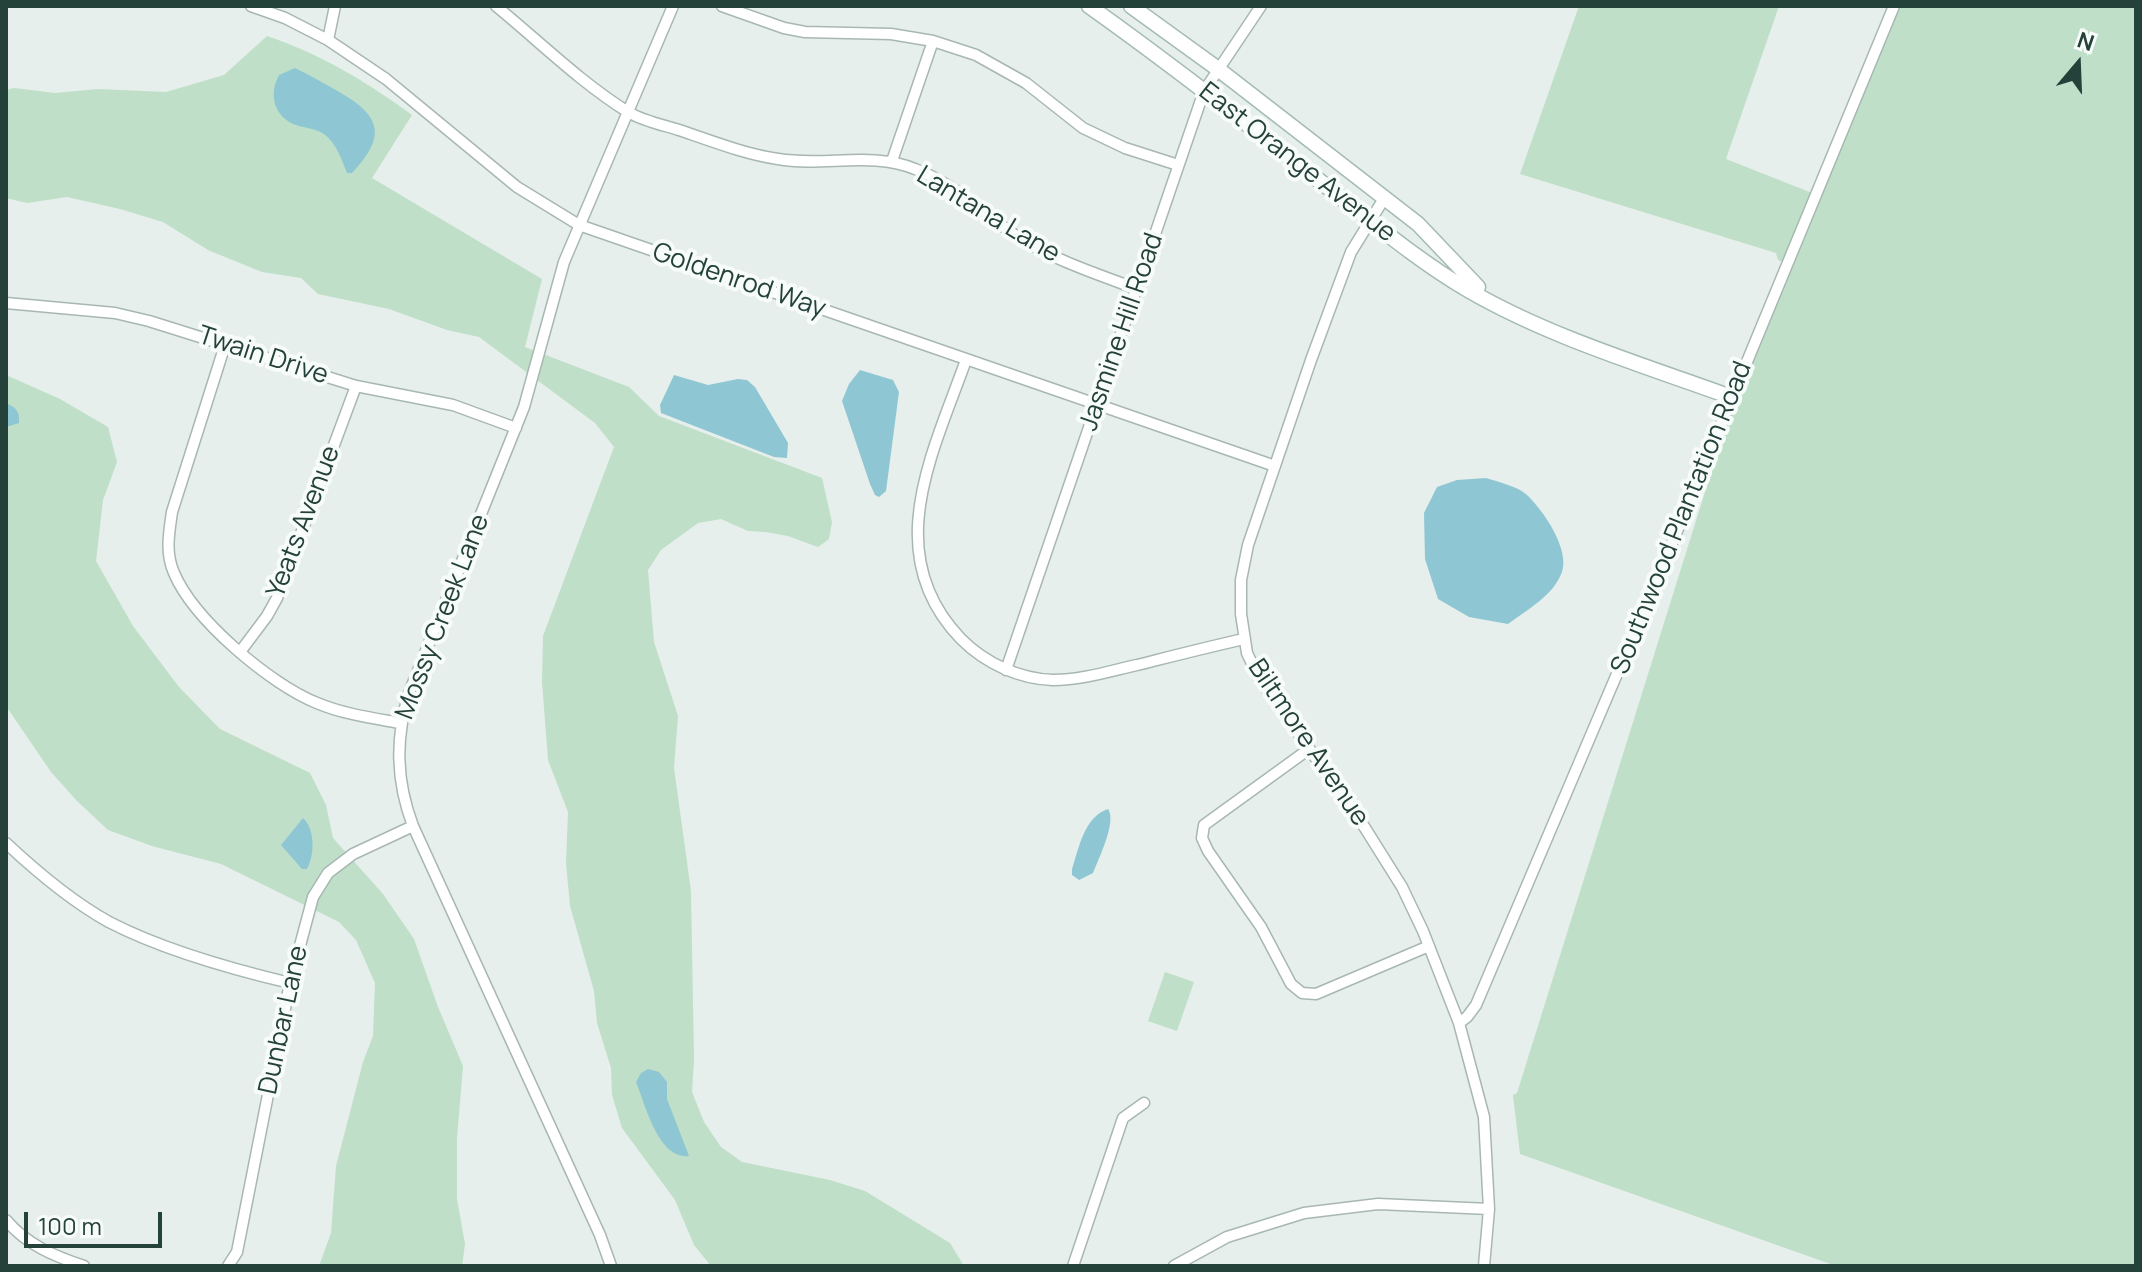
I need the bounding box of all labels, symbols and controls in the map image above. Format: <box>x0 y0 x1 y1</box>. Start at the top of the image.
north arrow <box>2038 24 2118 104</box>
text: N <box>2073 25 2098 58</box>
street label: East Orange Avenue <box>1192 77 1402 249</box>
street label: Lantana Lane <box>911 160 1065 270</box>
street label: Jasmine Hill Road <box>1074 229 1170 435</box>
street label: Goldenrod Way <box>648 237 830 325</box>
street label: Twain Drive <box>194 320 332 392</box>
street label: Southwood Plantation Road <box>1605 357 1759 679</box>
street label: Yeats Avenue <box>261 442 347 602</box>
street label: Mossy Creek Lane <box>390 510 496 724</box>
street label: Biltmore Avenue <box>1241 654 1375 832</box>
street label: Dunbar Lane <box>253 943 315 1097</box>
scale bar <box>28 1196 166 1246</box>
text: 100 m <box>38 1209 102 1242</box>

